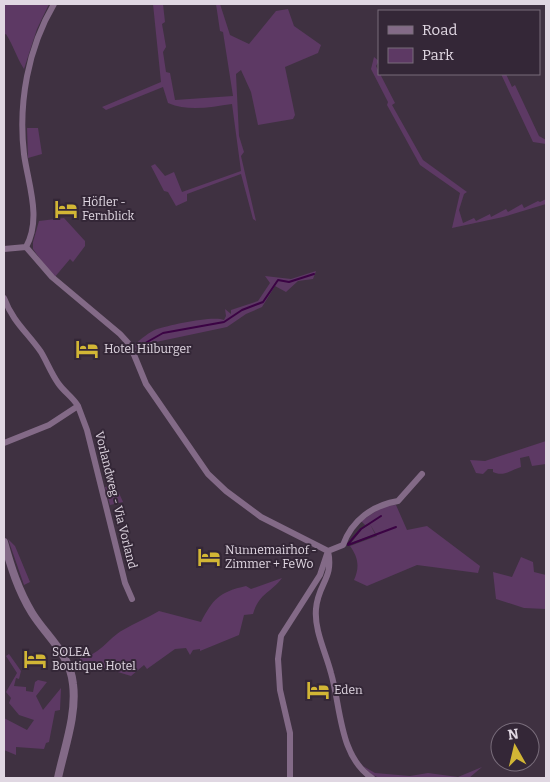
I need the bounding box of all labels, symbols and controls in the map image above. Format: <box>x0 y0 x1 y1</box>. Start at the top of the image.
legend <box>378 10 540 75</box>
text: Road <box>422 21 457 39</box>
text: Park <box>422 46 454 64</box>
place label: Höfler - Fernblick <box>82 195 134 223</box>
hotel icon: Höfler - Fernblick <box>53 196 79 222</box>
hotel icon: Hotel Hilburger <box>74 336 100 362</box>
place label: Hotel Hilburger <box>104 342 192 356</box>
street label: Vorlandweg - Via Vorland <box>92 430 140 570</box>
place label: Nunnemairhof - Zimmer + FeWo <box>225 543 317 571</box>
hotel icon: Nunnemairhof - Zimmer + FeWo <box>196 544 222 570</box>
place label: SOLEA Boutique Hotel <box>52 645 136 673</box>
hotel icon: SOLEA Boutique Hotel <box>22 646 48 672</box>
hotel icon: Eden <box>305 677 331 703</box>
place label: Eden <box>334 683 363 697</box>
north arrow <box>490 722 540 772</box>
text: N <box>507 725 520 744</box>

